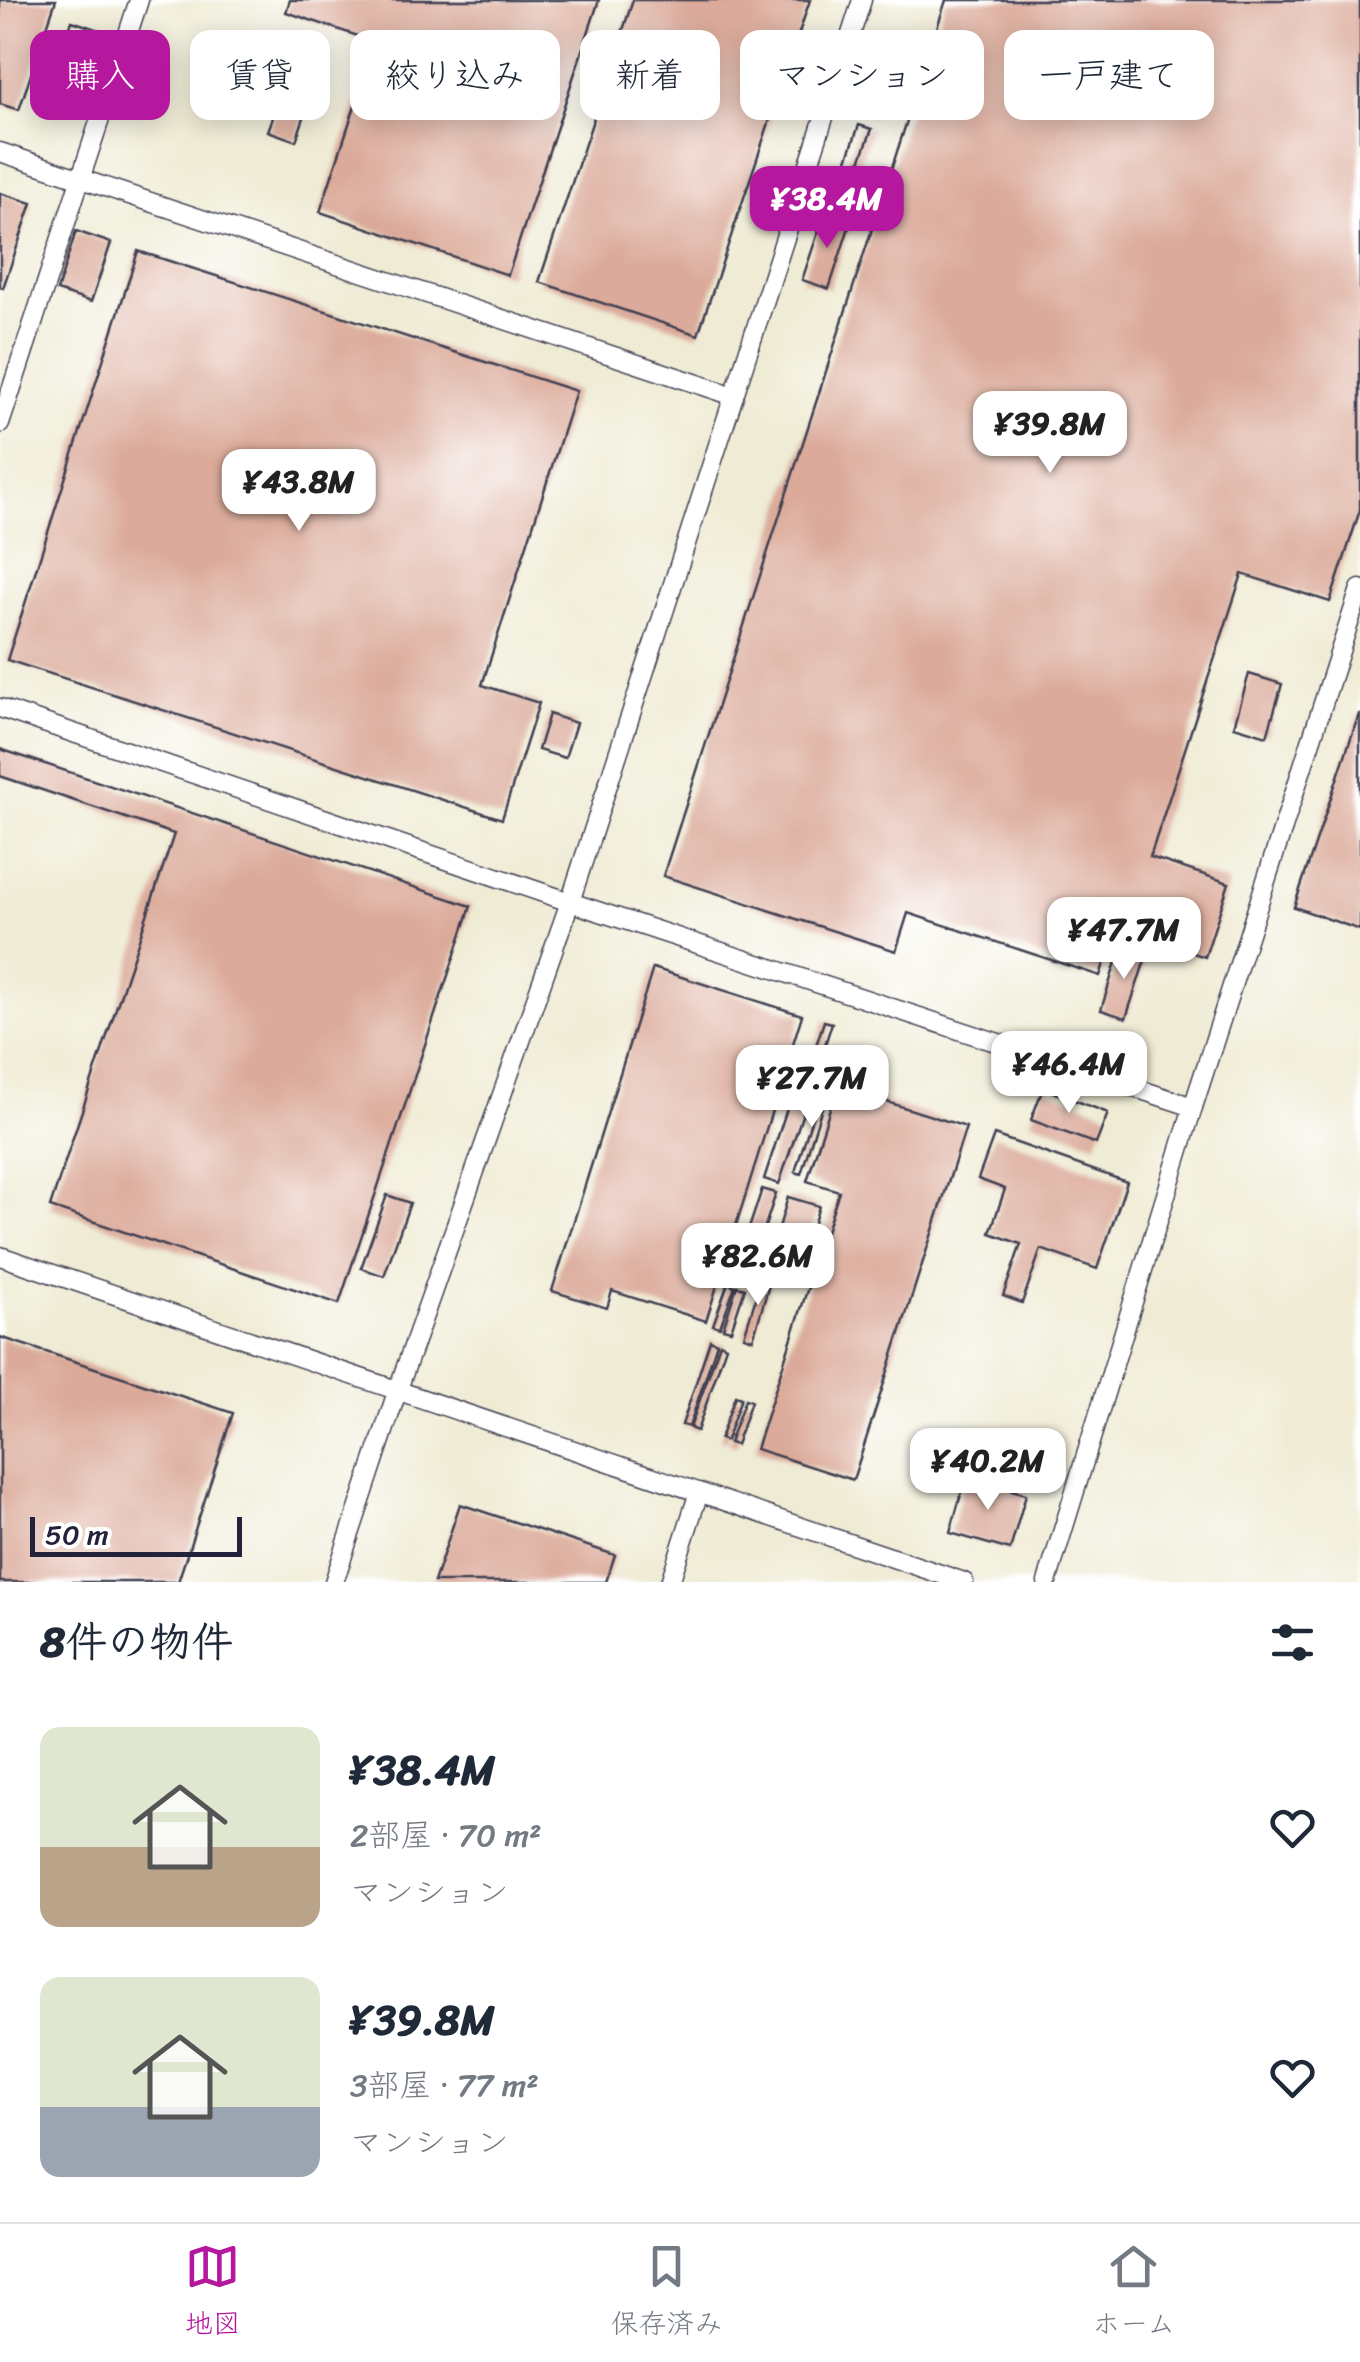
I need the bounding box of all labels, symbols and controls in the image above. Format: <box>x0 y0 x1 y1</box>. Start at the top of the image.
chip: 購入 <box>30 30 170 120</box>
chip: 賃貸 <box>190 30 330 120</box>
chip: 絞り込み <box>350 30 560 120</box>
chip: 新着 <box>580 30 720 120</box>
chip: マンション <box>740 30 984 120</box>
chip: 一戸建て <box>1004 30 1214 120</box>
pin: ¥38.4M <box>746 166 908 251</box>
text: ¥38.4M <box>772 170 882 227</box>
pin: ¥39.8M <box>969 391 1131 476</box>
text: ¥39.8M <box>995 395 1105 452</box>
pin: ¥43.8M <box>218 449 380 534</box>
text: ¥43.8M <box>244 453 354 510</box>
pin: ¥47.7M <box>1043 897 1205 982</box>
text: ¥47.7M <box>1069 901 1179 958</box>
pin: ¥46.4M <box>988 1031 1150 1116</box>
text: ¥46.4M <box>1013 1035 1125 1092</box>
pin: ¥27.7M <box>731 1045 893 1130</box>
text: ¥27.7M <box>758 1049 866 1106</box>
pin: ¥82.6M <box>677 1223 839 1308</box>
text: ¥82.6M <box>703 1227 813 1284</box>
pin: ¥40.2M <box>907 1428 1069 1513</box>
text: ¥40.2M <box>932 1432 1044 1489</box>
text: 50 m <box>45 1510 109 1559</box>
scale bar <box>30 1512 242 1556</box>
text: 8件の物件 <box>40 1605 233 1679</box>
icon: filters <box>1265 1615 1320 1670</box>
text: ¥38.4M <box>350 1733 495 1807</box>
icon: home <box>120 1767 240 1887</box>
icon: heart <box>1265 1800 1320 1855</box>
text: 2部屋 · 70 m² <box>350 1807 542 1864</box>
text: マンション <box>350 1864 509 1921</box>
text: ¥39.8M <box>350 1983 494 2057</box>
icon: home <box>120 2017 240 2137</box>
icon: heart <box>1265 2050 1320 2105</box>
text: 3部屋 · 77 m² <box>350 2057 539 2114</box>
text: マンション <box>350 2114 509 2171</box>
tab: 地図 <box>185 2239 241 2348</box>
tab: 保存済み <box>611 2239 723 2348</box>
tab: ホーム <box>1092 2239 1175 2348</box>

